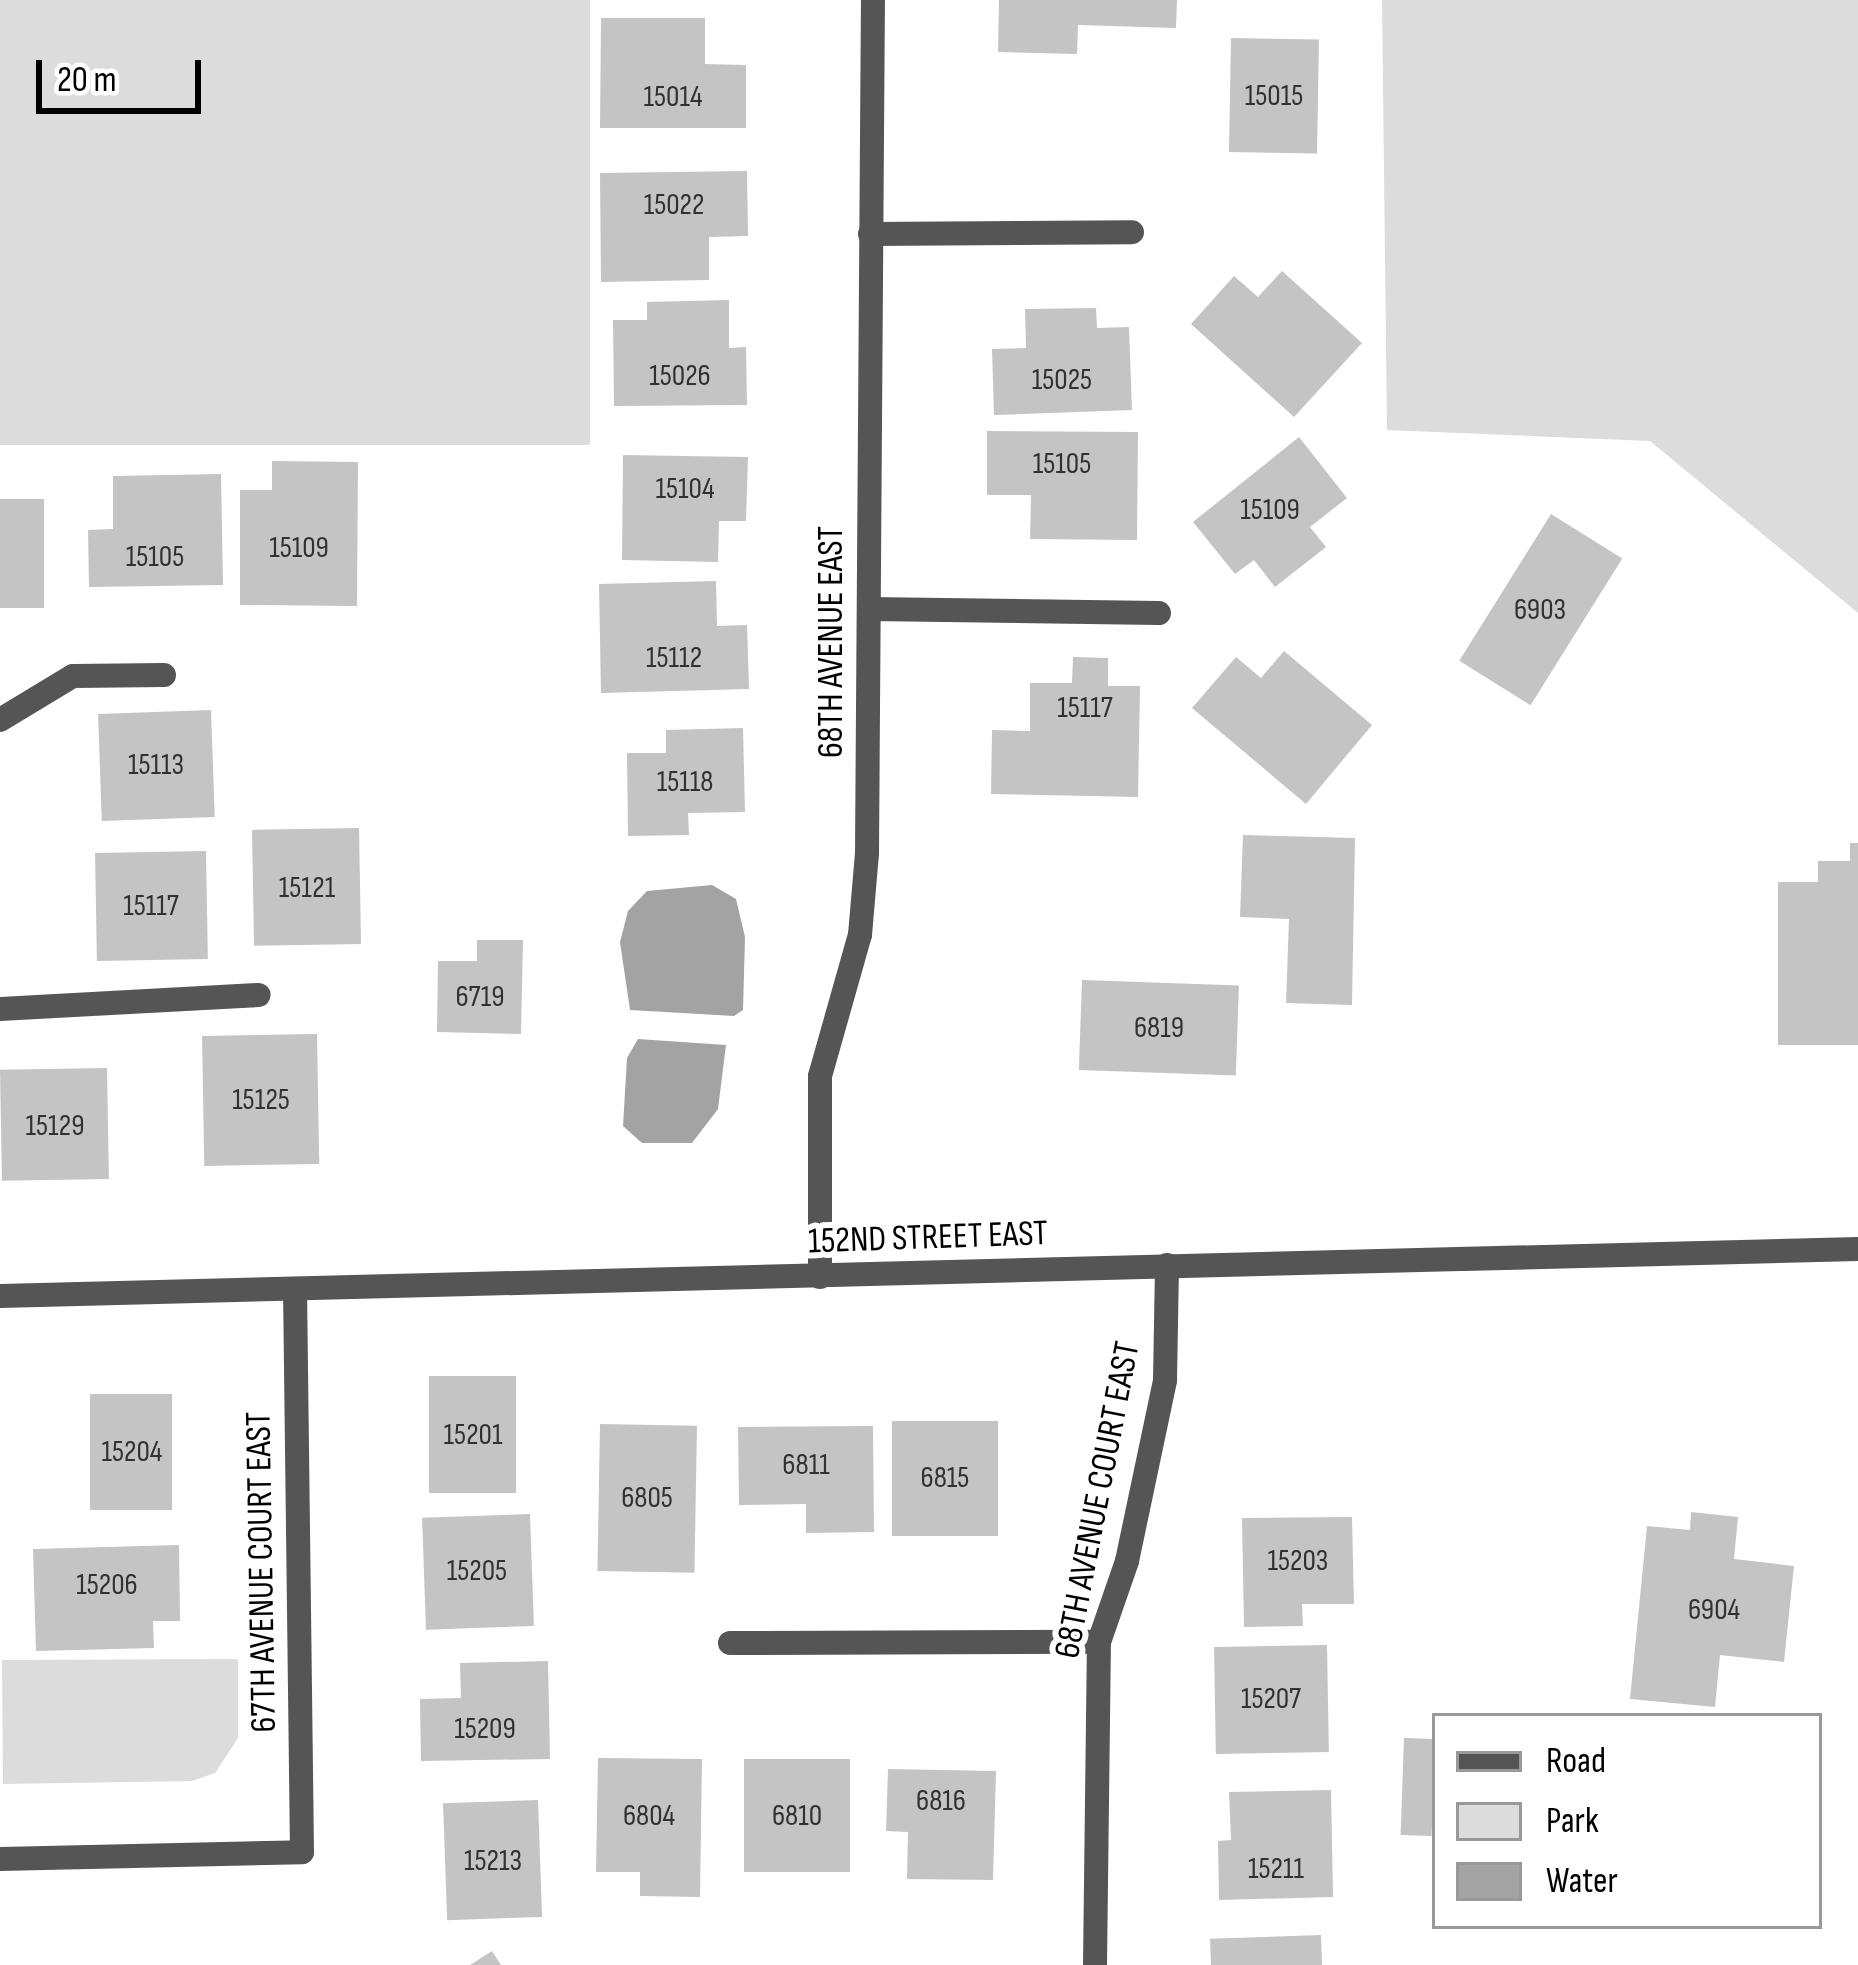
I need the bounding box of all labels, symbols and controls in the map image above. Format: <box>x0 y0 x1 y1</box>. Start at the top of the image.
scale bar <box>42 36 207 110</box>
text: 20 m <box>57 59 117 102</box>
house number: 15015 <box>1245 78 1303 114</box>
house number: 15014 <box>644 79 702 115</box>
house number: 15022 <box>644 187 704 223</box>
house number: 15026 <box>649 358 711 394</box>
house number: 15025 <box>1032 362 1092 398</box>
house number: 15105 <box>1033 446 1091 482</box>
house number: 15104 <box>656 471 714 507</box>
house number: 15109 <box>1240 492 1300 528</box>
street label: 68TH AVENUE EAST <box>810 526 854 758</box>
house number: 15109 <box>269 530 329 566</box>
house number: 15105 <box>126 539 184 575</box>
house number: 6903 <box>1514 592 1566 628</box>
house number: 15112 <box>646 640 702 676</box>
house number: 15117 <box>1057 690 1113 726</box>
house number: 15113 <box>128 747 184 783</box>
house number: 15118 <box>657 764 713 800</box>
house number: 15121 <box>279 870 335 906</box>
house number: 15117 <box>123 888 179 924</box>
house number: 6719 <box>455 979 505 1015</box>
house number: 6819 <box>1134 1010 1184 1046</box>
house number: 15125 <box>232 1082 290 1118</box>
house number: 15129 <box>25 1108 85 1144</box>
street label: 152ND STREET EAST <box>807 1212 1049 1264</box>
street label: 68TH AVENUE COURT EAST <box>1046 1338 1150 1662</box>
street label: 67TH AVENUE COURT EAST <box>238 1411 286 1733</box>
house number: 15201 <box>444 1417 502 1453</box>
house number: 15204 <box>102 1434 162 1470</box>
house number: 6811 <box>782 1447 830 1483</box>
house number: 6815 <box>921 1460 969 1496</box>
house number: 6805 <box>621 1480 673 1516</box>
house number: 15203 <box>1268 1543 1328 1579</box>
house number: 15205 <box>447 1553 507 1589</box>
house number: 15206 <box>76 1567 138 1603</box>
house number: 6904 <box>1688 1592 1740 1628</box>
house number: 15207 <box>1241 1681 1301 1717</box>
house number: 15209 <box>454 1711 516 1747</box>
legend <box>1432 1713 1822 1929</box>
text: Road <box>1546 1740 1606 1783</box>
house number: 6816 <box>916 1783 966 1819</box>
house number: 6804 <box>623 1798 675 1834</box>
house number: 6810 <box>772 1798 822 1834</box>
text: Park <box>1546 1800 1599 1843</box>
house number: 15213 <box>464 1843 522 1879</box>
house number: 15211 <box>1248 1851 1304 1887</box>
text: Water <box>1546 1860 1618 1903</box>

